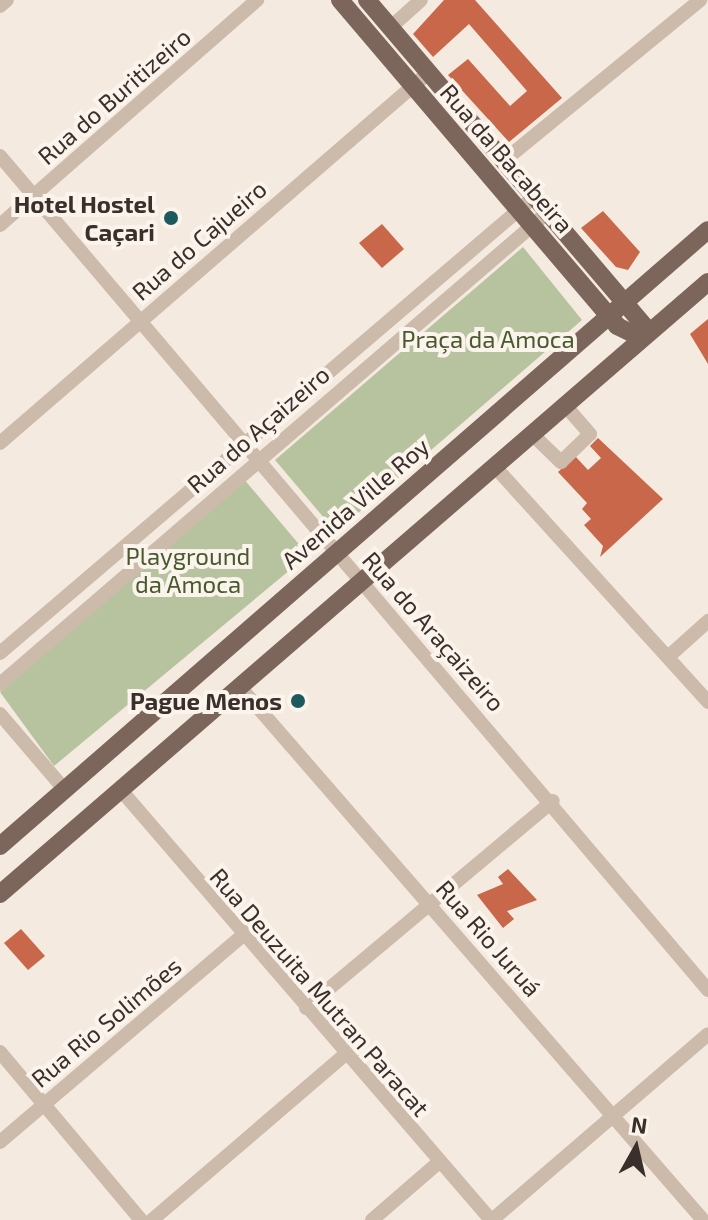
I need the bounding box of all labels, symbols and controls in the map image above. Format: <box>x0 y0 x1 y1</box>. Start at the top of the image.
street label: Rua do Buritizeiro <box>32 22 196 170</box>
street label: Rua da Bacabeira <box>435 78 579 238</box>
street label: Rua do Cajueiro <box>126 174 272 306</box>
place label: Hotel Hostel Caçari <box>13 190 155 246</box>
marker: Hotel Hostel Caçari <box>162 209 180 227</box>
park label: Praça da Amoca <box>401 325 575 353</box>
street label: Rua do Açaizeiro <box>181 359 335 499</box>
street label: Avenida Ville Roy <box>275 431 435 575</box>
park label: Playground da Amoca <box>126 542 250 598</box>
street label: Rua do Araçaizeiro <box>357 545 511 717</box>
place label: Pague Menos <box>130 687 282 715</box>
marker: Pague Menos <box>289 692 307 710</box>
street label: Rua Deuzuita Mutran Paracat <box>204 862 436 1122</box>
street label: Rua Rio Juruá <box>431 874 547 1002</box>
street label: Rua Rio Solimões <box>25 951 187 1093</box>
north arrow <box>596 1108 676 1188</box>
text: N <box>630 1110 649 1138</box>

